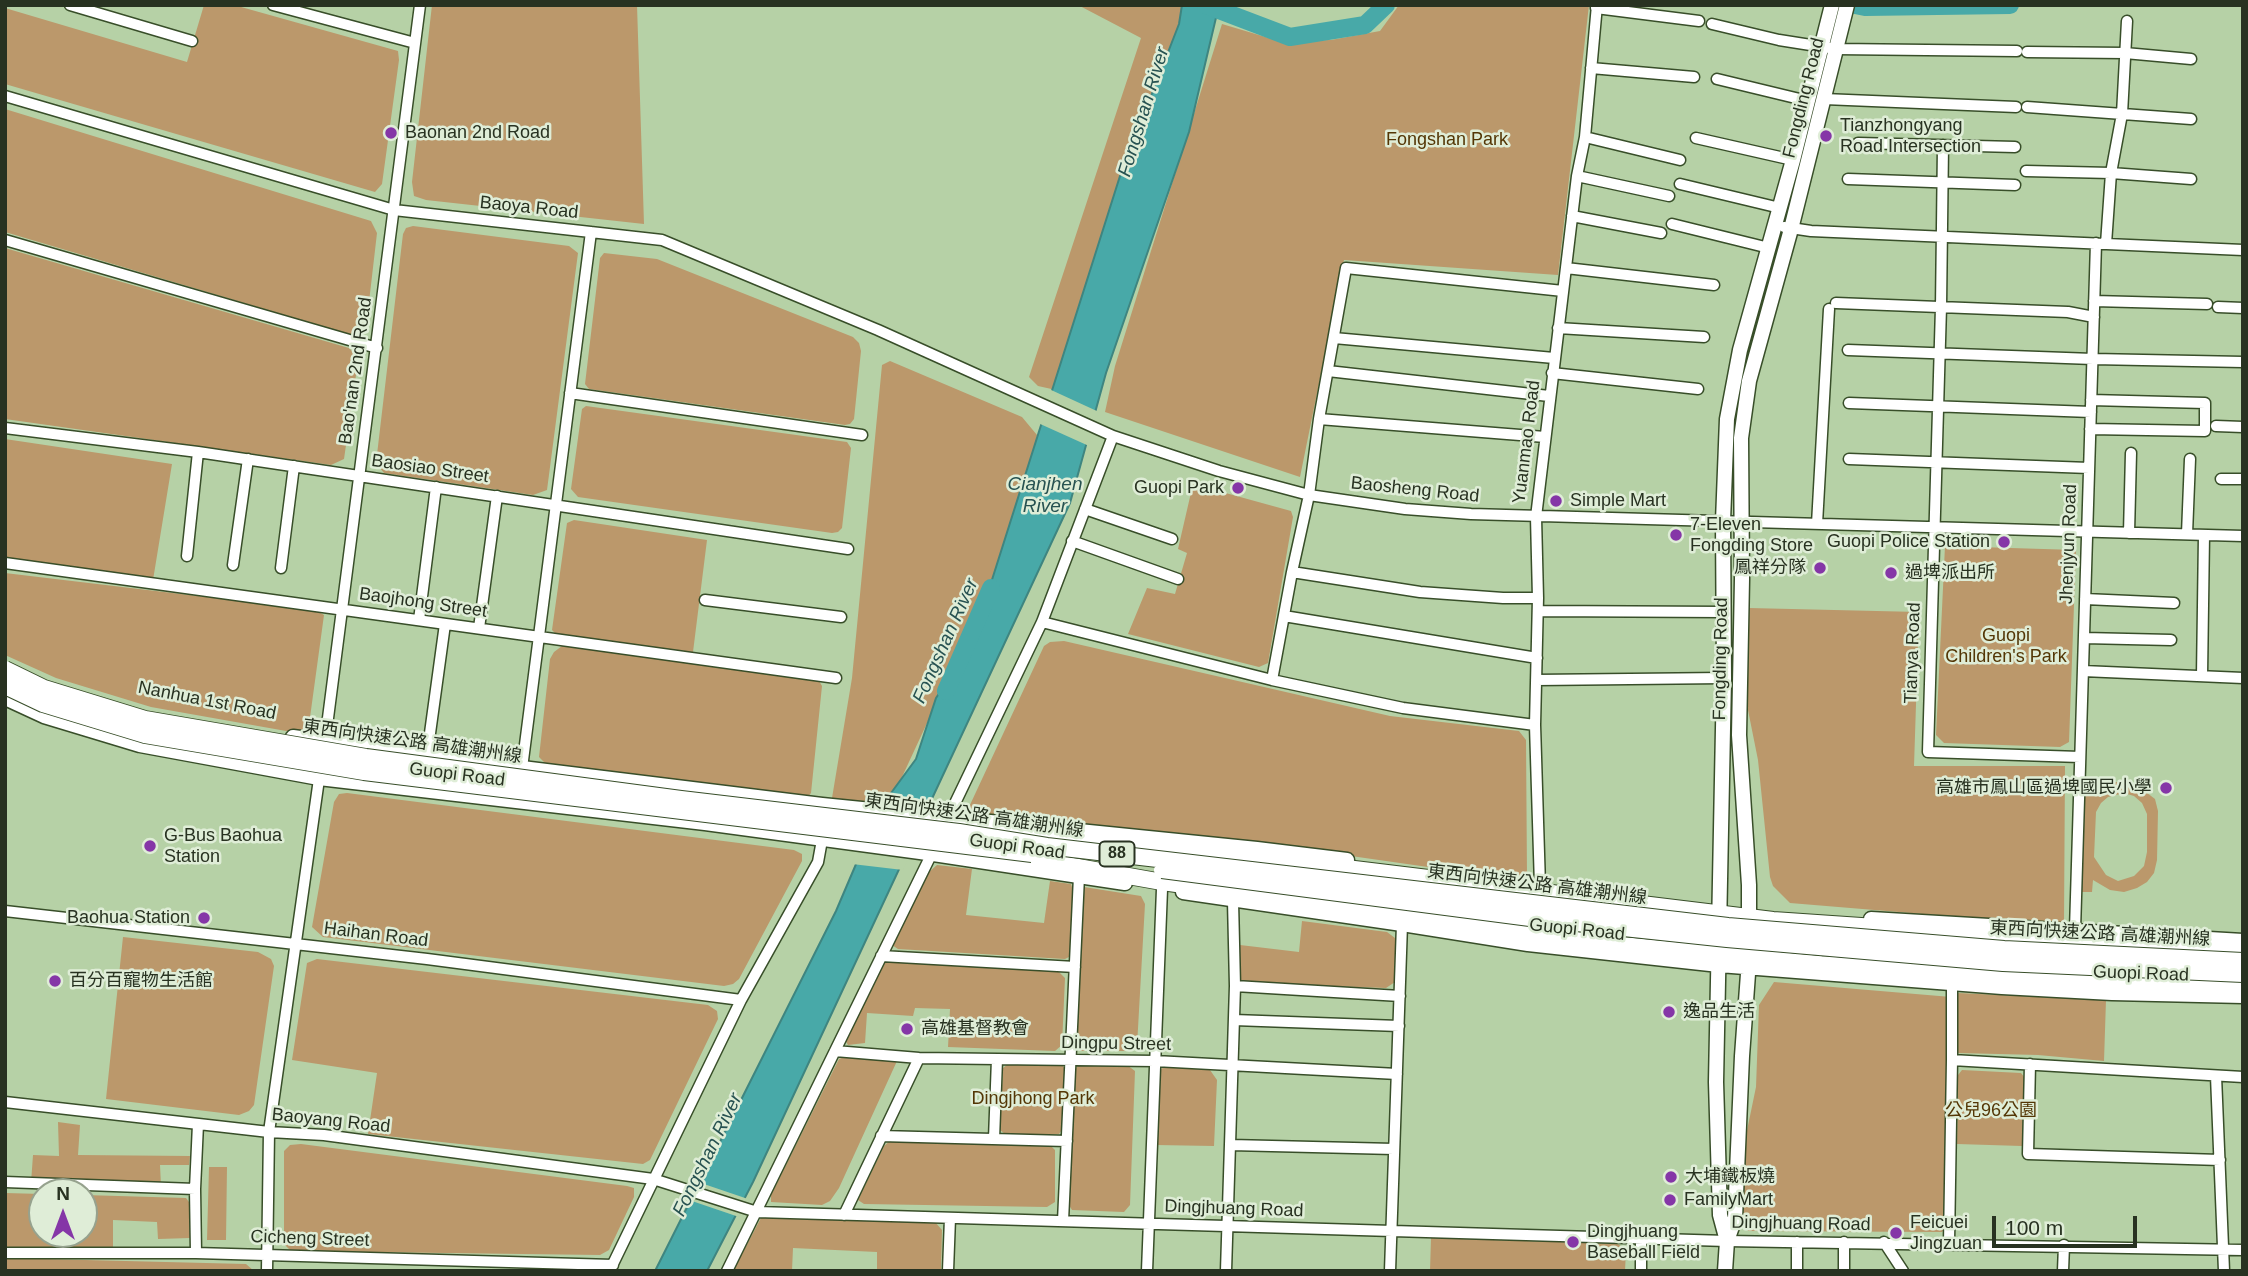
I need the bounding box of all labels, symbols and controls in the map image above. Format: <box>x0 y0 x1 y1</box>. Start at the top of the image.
street label: Fongding Road <box>1779 36 1829 160</box>
water label: Fongshan River <box>1113 45 1175 179</box>
place label: Tianzhongyang Road Intersection <box>1840 115 1981 158</box>
place label: Baonan 2nd Road <box>405 122 550 144</box>
marker: Baonan 2nd Road <box>383 125 399 141</box>
marker: Tianzhongyang Road Intersection <box>1818 128 1834 144</box>
park label: Fongshan Park <box>1386 129 1508 151</box>
street label: Baoya Road <box>479 192 579 224</box>
street label: Bao'nan 2nd Road <box>335 296 377 446</box>
street label: Yuanmao Road <box>1509 379 1545 505</box>
street label: Baosiao Street <box>370 450 490 488</box>
street label: Baosheng Road <box>1350 473 1480 507</box>
water label: Cianjhen River <box>1008 474 1082 518</box>
place label: Guopi Park <box>1134 477 1224 499</box>
marker: Guopi Park <box>1230 480 1246 496</box>
street label: Jhenjyun Road <box>2056 484 2082 604</box>
place label: Simple Mart <box>1570 490 1666 512</box>
marker: Simple Mart <box>1548 493 1564 509</box>
place label: 7-Eleven Fongding Store <box>1690 514 1813 556</box>
marker: 7-Eleven Fongding Store <box>1668 527 1684 543</box>
place label: Guopi Police Station <box>1827 531 1990 553</box>
marker: Guopi Police Station <box>1996 534 2012 550</box>
place label: 鳳祥分隊 <box>1734 557 1806 579</box>
marker: 鳳祥分隊 <box>1812 560 1828 576</box>
place label: 過埤派出所 <box>1905 562 1995 584</box>
marker: 過埤派出所 <box>1883 565 1899 581</box>
water label: Fongshan River <box>908 575 984 707</box>
street label: Baojhong Street <box>358 583 488 623</box>
street label: Fongding Road <box>1709 597 1733 721</box>
street label: Tianya Road <box>1900 602 1926 704</box>
park label: Guopi Children's Park <box>1945 625 2067 668</box>
street label: Nanhua 1st Road <box>136 677 278 725</box>
street label: 東西向快速公路 高雄潮州線 <box>301 716 523 768</box>
street label: Guopi Road <box>408 758 506 792</box>
place label: 高雄市鳳山區過埤國民小學 <box>1936 777 2152 799</box>
marker: 高雄市鳳山區過埤國民小學 <box>2158 780 2174 796</box>
street label: 東西向快速公路 高雄潮州線 <box>863 790 1085 842</box>
place label: G-Bus Baohua Station <box>164 825 282 868</box>
street label: Guopi Road <box>968 830 1066 864</box>
marker: G-Bus Baohua Station <box>142 838 158 854</box>
road number: 88 <box>1100 842 1134 866</box>
street label: 東西向快速公路 高雄潮州線 <box>1426 861 1648 909</box>
place label: Baohua Station <box>67 907 190 929</box>
marker: Baohua Station <box>196 910 212 926</box>
street label: Guopi Road <box>1528 914 1626 946</box>
street label: 東西向快速公路 高雄潮州線 <box>1989 917 2211 951</box>
street label: Haihan Road <box>323 918 429 952</box>
street label: Guopi Road <box>2093 962 2189 986</box>
place label: 百分百寵物生活館 <box>69 970 213 992</box>
marker: 百分百寵物生活館 <box>47 973 63 989</box>
place label: 逸品生活 <box>1683 1001 1755 1023</box>
marker: 逸品生活 <box>1661 1004 1677 1020</box>
place label: 高雄基督教會 <box>921 1018 1029 1040</box>
marker: 高雄基督教會 <box>899 1021 915 1037</box>
street label: Dingpu Street <box>1061 1032 1171 1056</box>
park label: Dingjhong Park <box>971 1088 1095 1110</box>
water label: Fongshan River <box>668 1090 748 1220</box>
park label: 公兒96公園 <box>1945 1100 2037 1122</box>
street label: Baoyang Road <box>271 1104 391 1138</box>
place label: 大埔鐵板燒 <box>1685 1166 1775 1188</box>
marker: 大埔鐵板燒 <box>1663 1169 1679 1185</box>
north arrow <box>28 1178 98 1248</box>
text: N <box>56 1183 70 1204</box>
place label: FamilyMart <box>1684 1189 1773 1211</box>
marker: FamilyMart <box>1662 1192 1678 1208</box>
street label: Dingjhuang Road <box>1164 1196 1304 1222</box>
scale bar <box>1996 1202 2141 1246</box>
street label: Dingjhuang Road <box>1731 1212 1871 1236</box>
place label: Feicuei Jingzuan <box>1910 1212 1982 1254</box>
text: 100 m <box>2005 1216 2063 1239</box>
place label: Dingjhuang Baseball Field <box>1587 1221 1700 1264</box>
marker: Feicuei Jingzuan <box>1888 1225 1904 1241</box>
street label: Cicheng Street <box>250 1226 370 1252</box>
marker: Dingjhuang Baseball Field <box>1565 1234 1581 1250</box>

